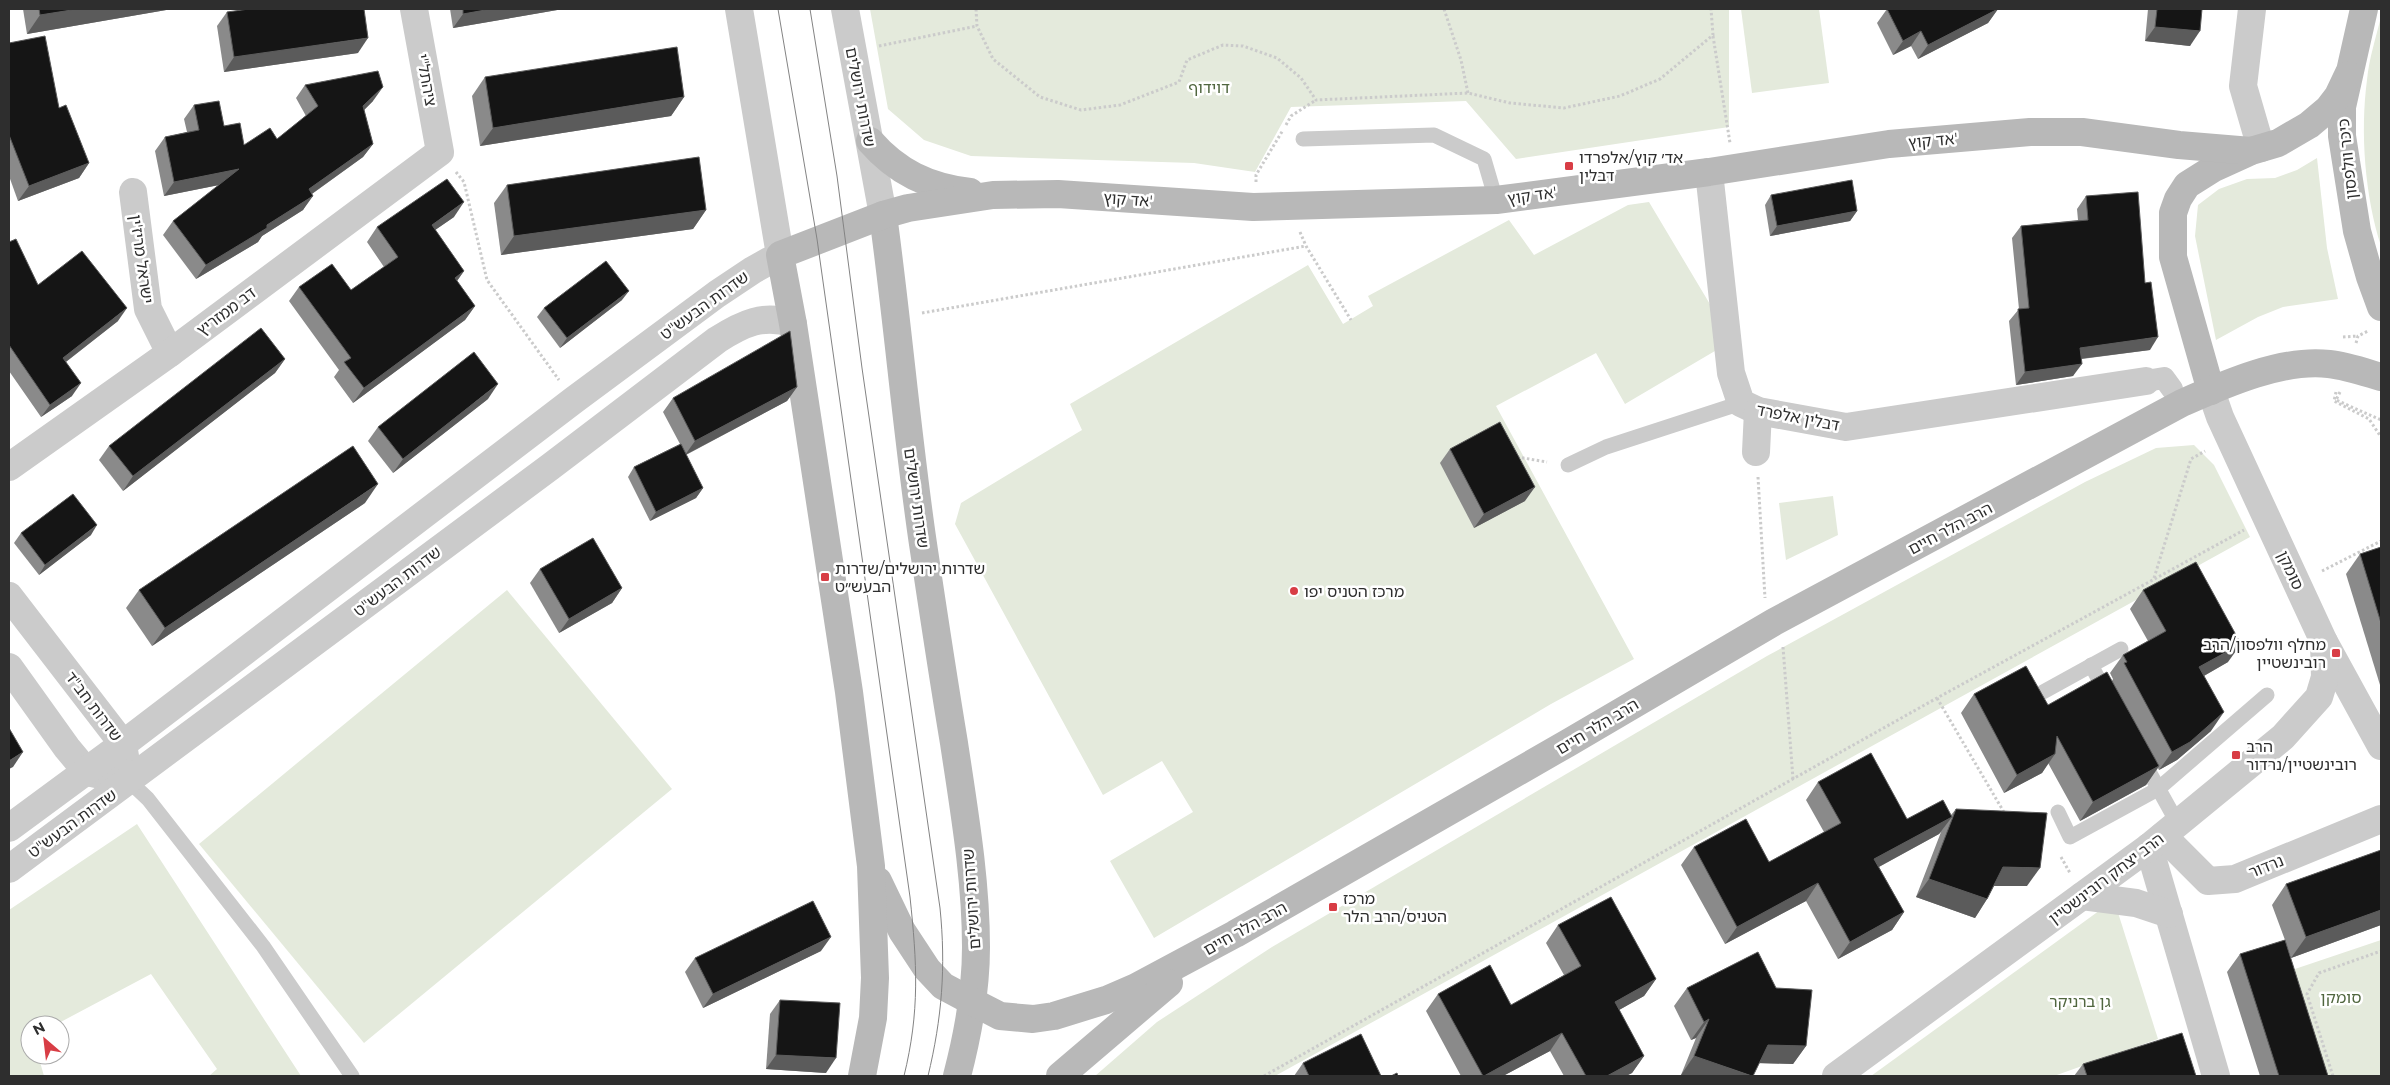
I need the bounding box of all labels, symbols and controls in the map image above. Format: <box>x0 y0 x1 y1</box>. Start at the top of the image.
street label: שדרות ירושלים <box>842 46 879 148</box>
street label: ציהתל"י <box>413 52 440 108</box>
park label: דוידוף <box>1188 78 1230 97</box>
street label: כיכר וולפסון <box>2334 118 2361 200</box>
street label: אד קוץ' <box>1908 129 1959 152</box>
place label: אד׳ קוץ/אלפרדו דבלין <box>1579 148 1683 185</box>
marker: אד׳ קוץ/אלפרדו דבלין <box>1563 160 1575 172</box>
street label: אד קוץ' <box>1506 183 1558 208</box>
street label: אד קוץ' <box>1103 188 1153 211</box>
street label: ישראל מריז'ין <box>126 214 157 305</box>
street label: שדרות הבעש"ט <box>656 267 752 344</box>
street label: דב ממזריץ <box>193 283 260 340</box>
street label: דבלין אלפרד <box>1755 400 1841 435</box>
street label: שדרות ירושלים <box>900 447 933 549</box>
street label: הרב הלר חיים <box>1905 498 1996 559</box>
street label: שדרות הבעש"ט <box>350 542 445 620</box>
street label: סומקן <box>2273 548 2308 593</box>
place label: שדרות ירושלים/שדרות הבעש״ט <box>835 559 985 596</box>
marker: שדרות ירושלים/שדרות הבעש״ט <box>819 571 831 583</box>
place label: מרכז הטניס יפו <box>1304 582 1404 601</box>
marker: מרכז הטניס יפו <box>1288 585 1300 597</box>
place label: מחלף וולפסון/הרב רובינשטיין <box>2203 635 2326 672</box>
marker: מחלף וולפסון/הרב רובינשטיין <box>2330 647 2342 659</box>
street label: שדרות חב"ד <box>61 668 126 745</box>
street label: הרב הלר חיים <box>1553 694 1642 758</box>
place label: הרב רובינשטיין/נרדור <box>2246 737 2357 774</box>
marker: הרב רובינשטיין/נרדור <box>2230 749 2242 761</box>
street label: שדרות הבעש"ט <box>24 785 120 862</box>
street label: הרב יצחק רובינשטיין <box>2045 829 2168 928</box>
street label: שדרות ירושלים <box>959 848 984 950</box>
street label: נרדור <box>2246 851 2286 882</box>
place label: מרכז הטניס/הרב הלר <box>1343 889 1447 926</box>
street label: הרב הלר חיים <box>1200 898 1290 959</box>
marker: מרכז הטניס/הרב הלר <box>1327 901 1339 913</box>
park label: סומקן <box>2321 988 2361 1007</box>
park label: גן ברניקר <box>2049 992 2111 1011</box>
north arrow <box>20 1015 70 1065</box>
text: N <box>30 1018 48 1039</box>

